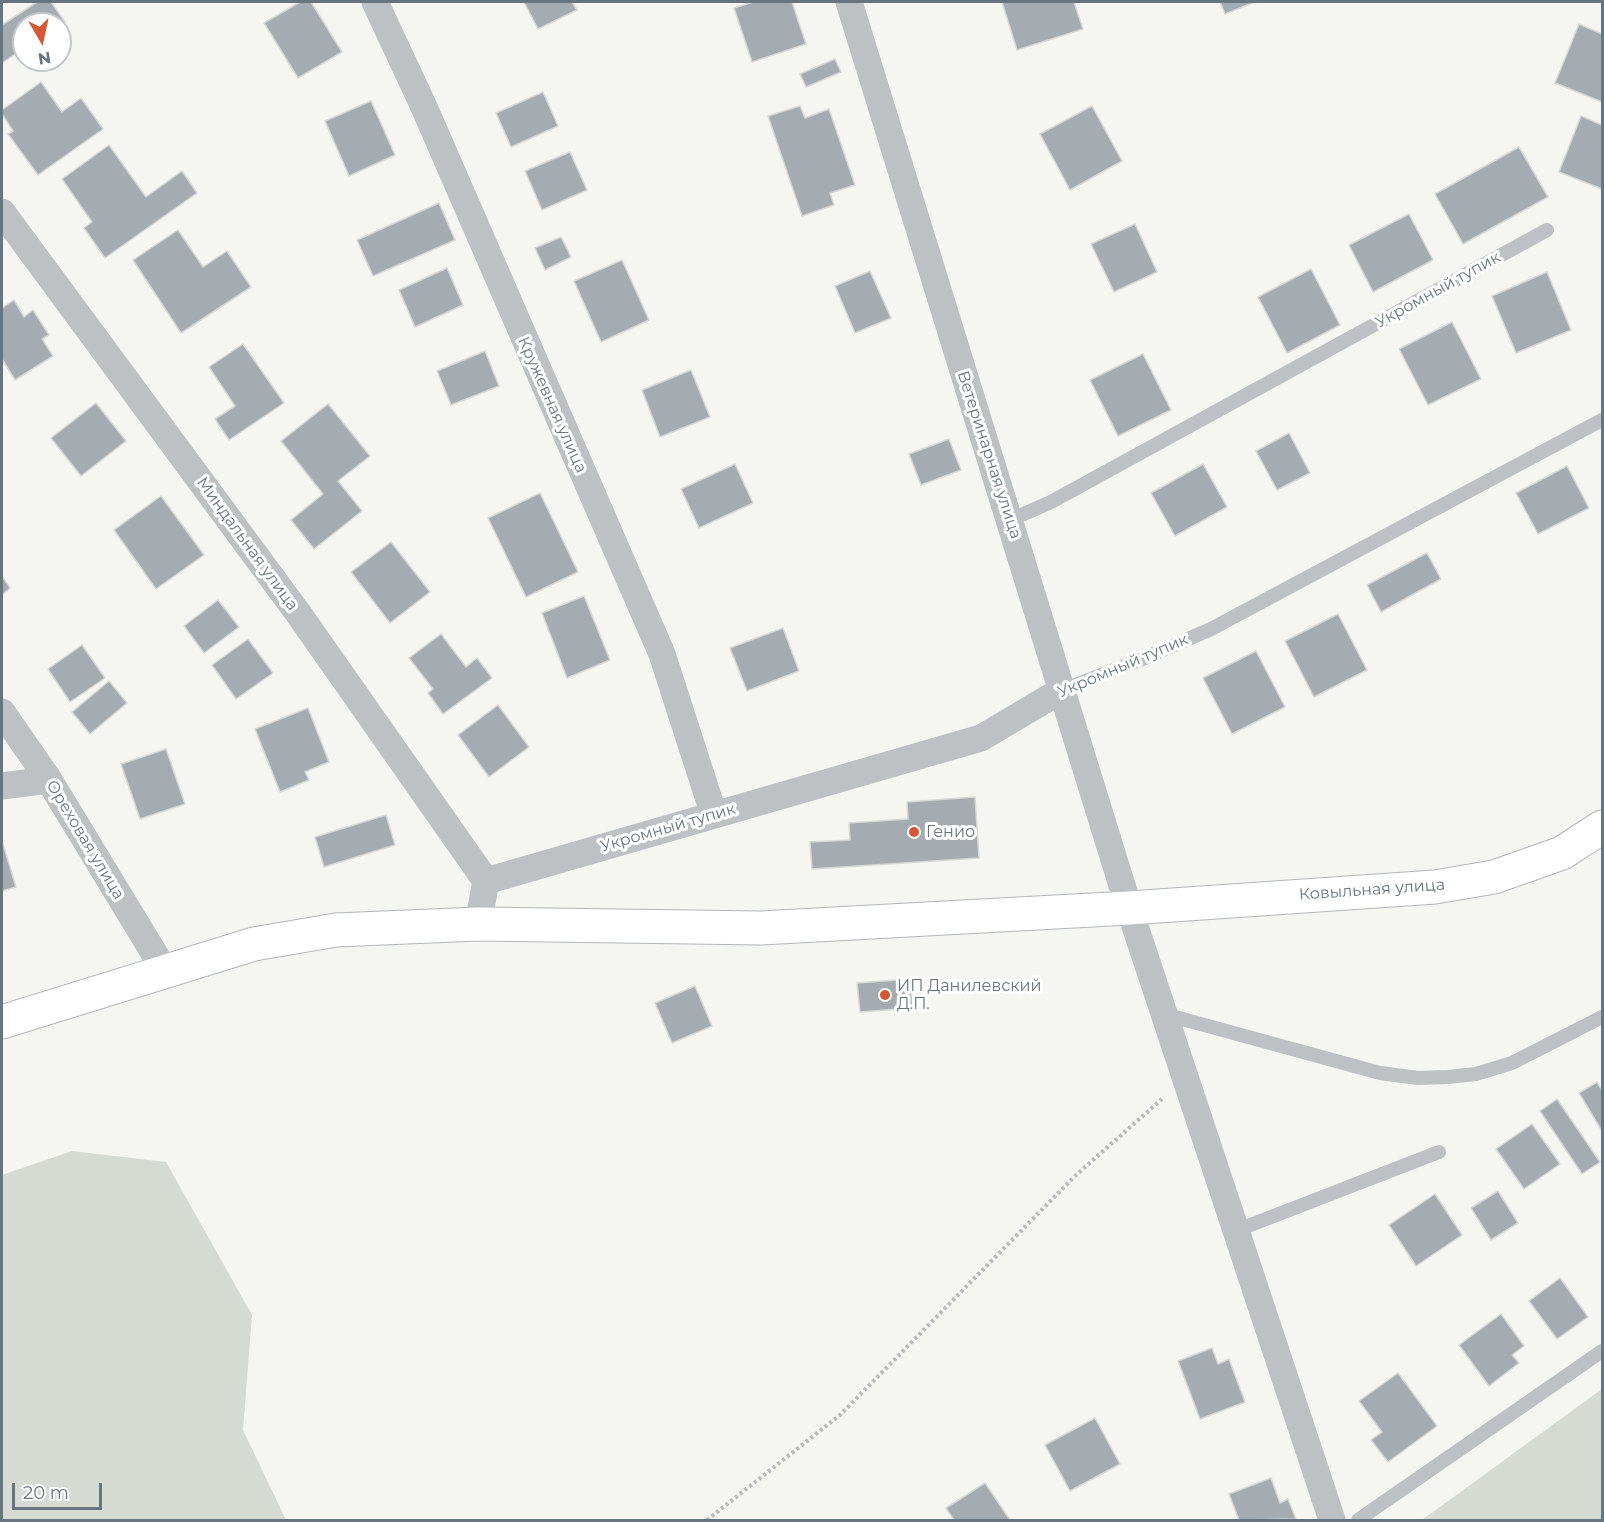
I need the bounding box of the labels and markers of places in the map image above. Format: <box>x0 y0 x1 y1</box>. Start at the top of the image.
place label: Генио <box>926 822 975 842</box>
marker: Генио <box>907 825 921 839</box>
place label: ИП Данилевский Д.П. <box>897 976 1041 1014</box>
marker: ИП Данилевский Д.П. <box>878 988 892 1002</box>

